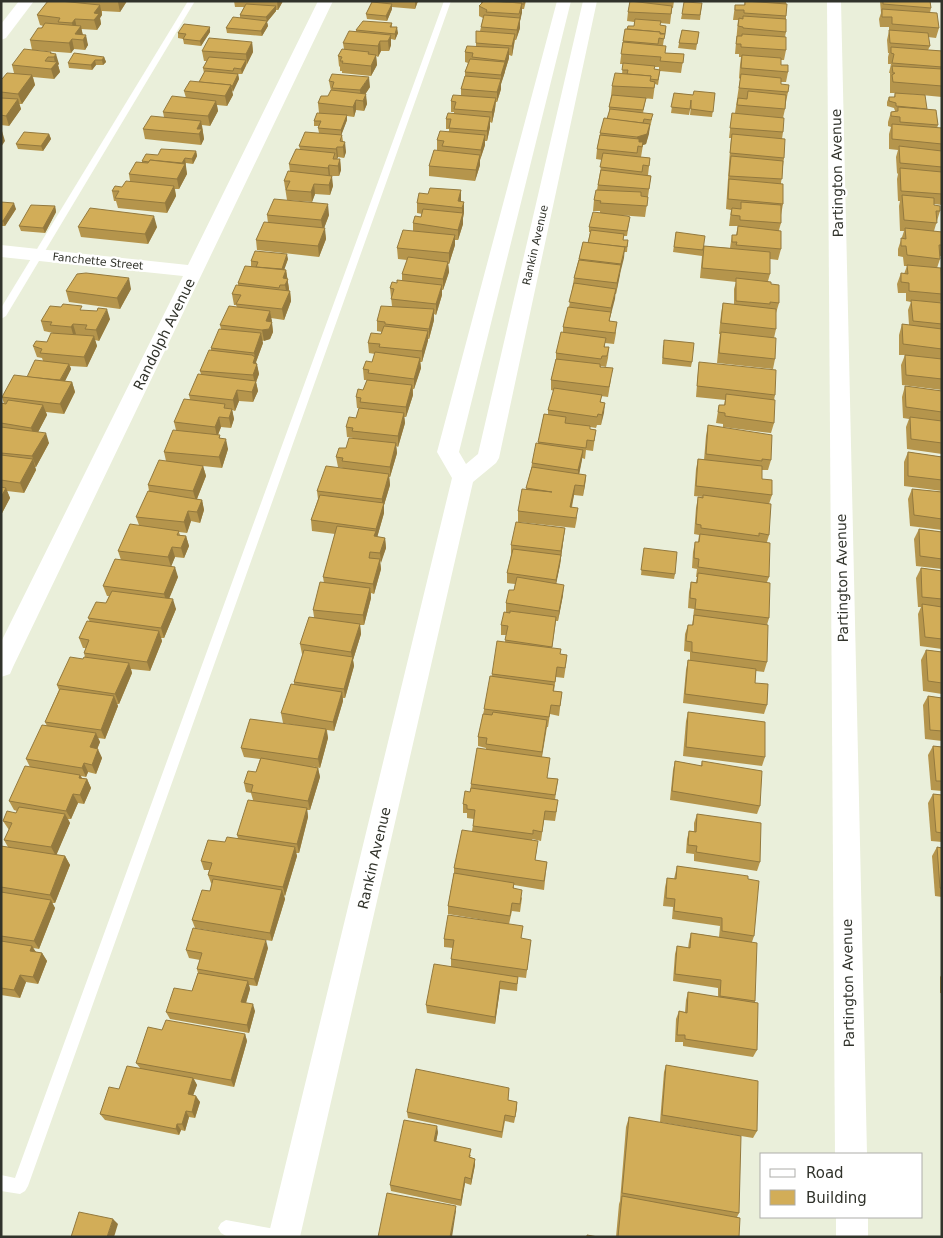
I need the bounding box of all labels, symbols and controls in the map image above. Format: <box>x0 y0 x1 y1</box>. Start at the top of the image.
street label: Partington Avenue <box>828 109 846 237</box>
street label: Rankin Avenue <box>520 204 551 286</box>
street label: Fanchette Street <box>52 250 145 273</box>
street label: Randolph Avenue <box>130 275 198 393</box>
street label: Partington Avenue <box>833 514 851 642</box>
street label: Rankin Avenue <box>354 805 394 911</box>
street label: Partington Avenue <box>839 919 857 1047</box>
legend <box>760 1153 923 1218</box>
text: Road <box>806 1164 844 1182</box>
text: Building <box>806 1189 867 1207</box>

